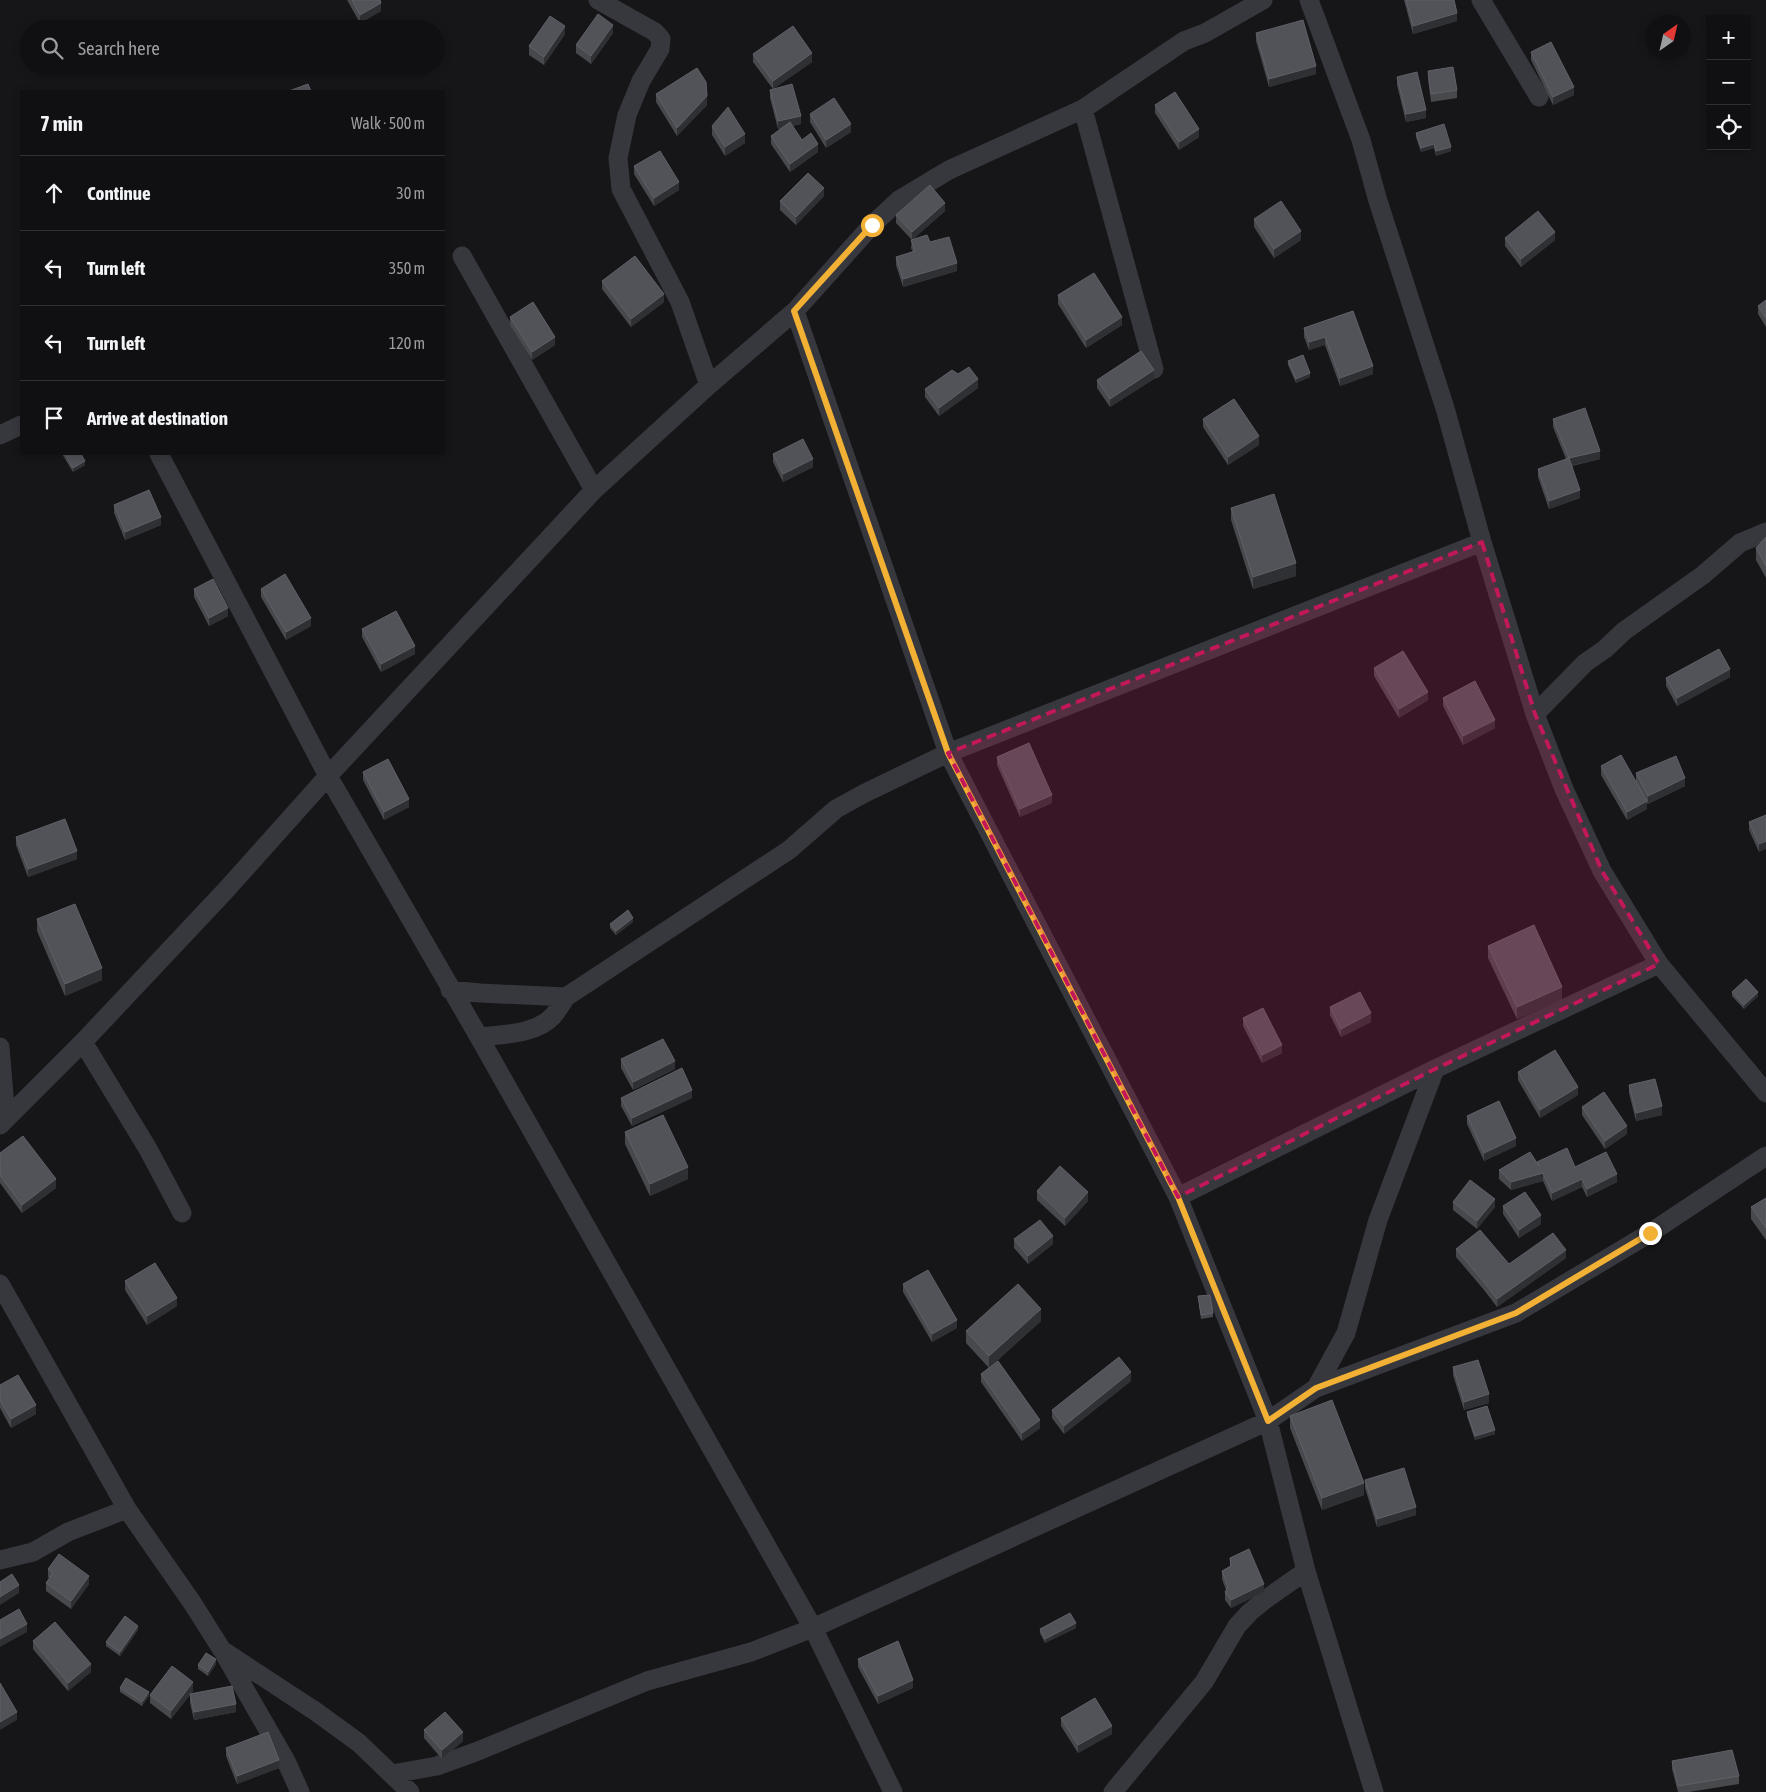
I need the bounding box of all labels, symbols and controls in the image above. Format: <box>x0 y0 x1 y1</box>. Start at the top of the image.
north arrow <box>1646 15 1691 60</box>
map controls <box>1706 15 1751 150</box>
button: + <box>1706 15 1751 60</box>
search box <box>20 20 445 75</box>
icon: search <box>38 34 66 62</box>
text: Search here <box>78 37 160 59</box>
button: − <box>1706 60 1751 105</box>
button: locate <box>1706 105 1751 150</box>
text: 7 min <box>40 111 83 135</box>
text: Walk · 500 m <box>351 114 425 132</box>
icon: ahead <box>40 179 68 207</box>
text: Continue <box>87 182 151 204</box>
text: 30 m <box>396 184 425 202</box>
route start <box>861 214 884 237</box>
icon: left <box>40 254 68 282</box>
text: Turn left <box>87 257 145 279</box>
text: 350 m <box>389 259 425 277</box>
icon: left <box>40 329 68 357</box>
text: Turn left <box>87 332 145 354</box>
text: 120 m <box>389 334 425 352</box>
icon: arrive <box>40 404 68 432</box>
text: Arrive at destination <box>87 407 228 429</box>
route end <box>1639 1222 1662 1245</box>

